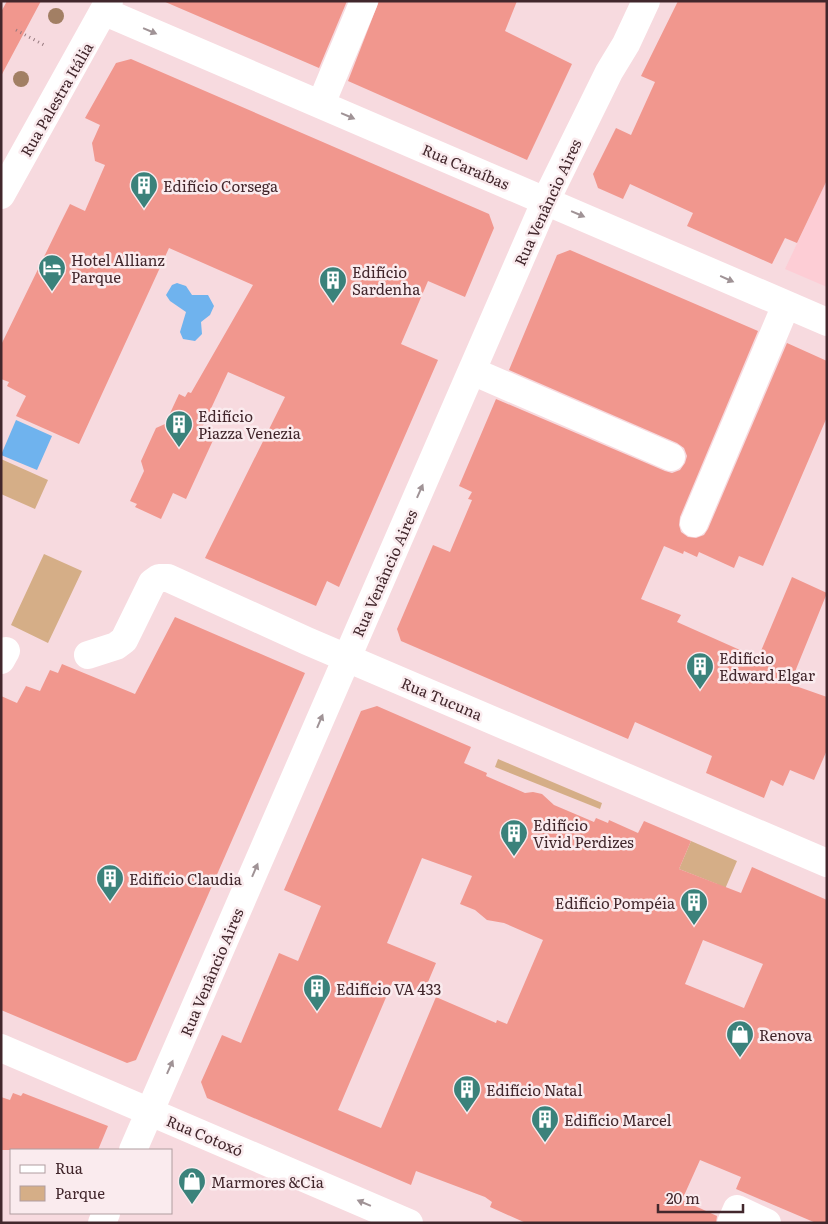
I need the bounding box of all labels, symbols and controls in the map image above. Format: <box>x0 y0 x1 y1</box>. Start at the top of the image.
one-way arrow <box>143 28 157 36</box>
street label: Rua Palestra Itália <box>14 37 99 161</box>
one-way arrow <box>341 112 355 120</box>
street label: Rua Venâncio Aires <box>508 135 587 269</box>
street label: Rua Caraíbas <box>419 137 513 195</box>
building icon: Edifício Corsega <box>129 170 159 209</box>
place label: Edifício Corsega <box>163 174 279 197</box>
one-way arrow <box>571 210 585 218</box>
place label: Hotel Allianz Parque <box>71 248 165 288</box>
hotel icon: Hotel Allianz Parque <box>37 253 67 292</box>
place label: Edifício Sardenha <box>352 260 421 300</box>
building icon: Edifício Sardenha <box>318 265 348 304</box>
one-way arrow <box>720 275 734 283</box>
place label: Edifício Piazza Venezia <box>198 404 302 444</box>
building icon: Edifício Piazza Venezia <box>164 409 194 448</box>
one-way arrow <box>416 484 424 498</box>
street label: Rua Venâncio Aires <box>346 505 423 640</box>
place label: Edifício Edward Elgar <box>719 646 815 686</box>
building icon: Edifício Edward Elgar <box>685 651 715 690</box>
street label: Rua Tucuna <box>398 671 487 726</box>
one-way arrow <box>316 714 324 728</box>
place label: Edifício Vivid Perdizes <box>533 813 634 853</box>
building icon: Edifício Vivid Perdizes <box>499 818 529 857</box>
building icon: Edifício Claudia <box>95 863 125 902</box>
one-way arrow <box>252 863 260 877</box>
place label: Edifício Claudia <box>129 867 243 890</box>
building icon: Edifício Pompéia <box>679 887 709 926</box>
place label: Edifício Pompéia <box>555 891 676 914</box>
street label: Rua Venâncio Aires <box>174 904 248 1040</box>
building icon: Edifício VA 433 <box>302 973 332 1012</box>
place label: Edifício VA 433 <box>336 977 441 1000</box>
shop icon: Renova <box>725 1019 755 1058</box>
place label: Renova <box>759 1023 813 1046</box>
one-way arrow <box>167 1060 175 1074</box>
building icon: Edifício Natal <box>452 1074 482 1113</box>
place label: Edifício Natal <box>486 1078 582 1101</box>
building icon: Edifício Marcel <box>530 1104 560 1143</box>
place label: Edifício Marcel <box>564 1108 672 1131</box>
street label: Rua Cotoxó <box>163 1109 247 1162</box>
legend <box>10 1149 172 1214</box>
text: Rua <box>55 1156 84 1179</box>
shop icon: Marmores &Cia <box>177 1166 207 1205</box>
place label: Marmores &Cia <box>211 1170 325 1193</box>
text: Parque <box>55 1181 105 1204</box>
scale bar <box>658 1182 743 1214</box>
text: 20 m <box>666 1186 700 1209</box>
one-way arrow <box>357 1199 371 1207</box>

